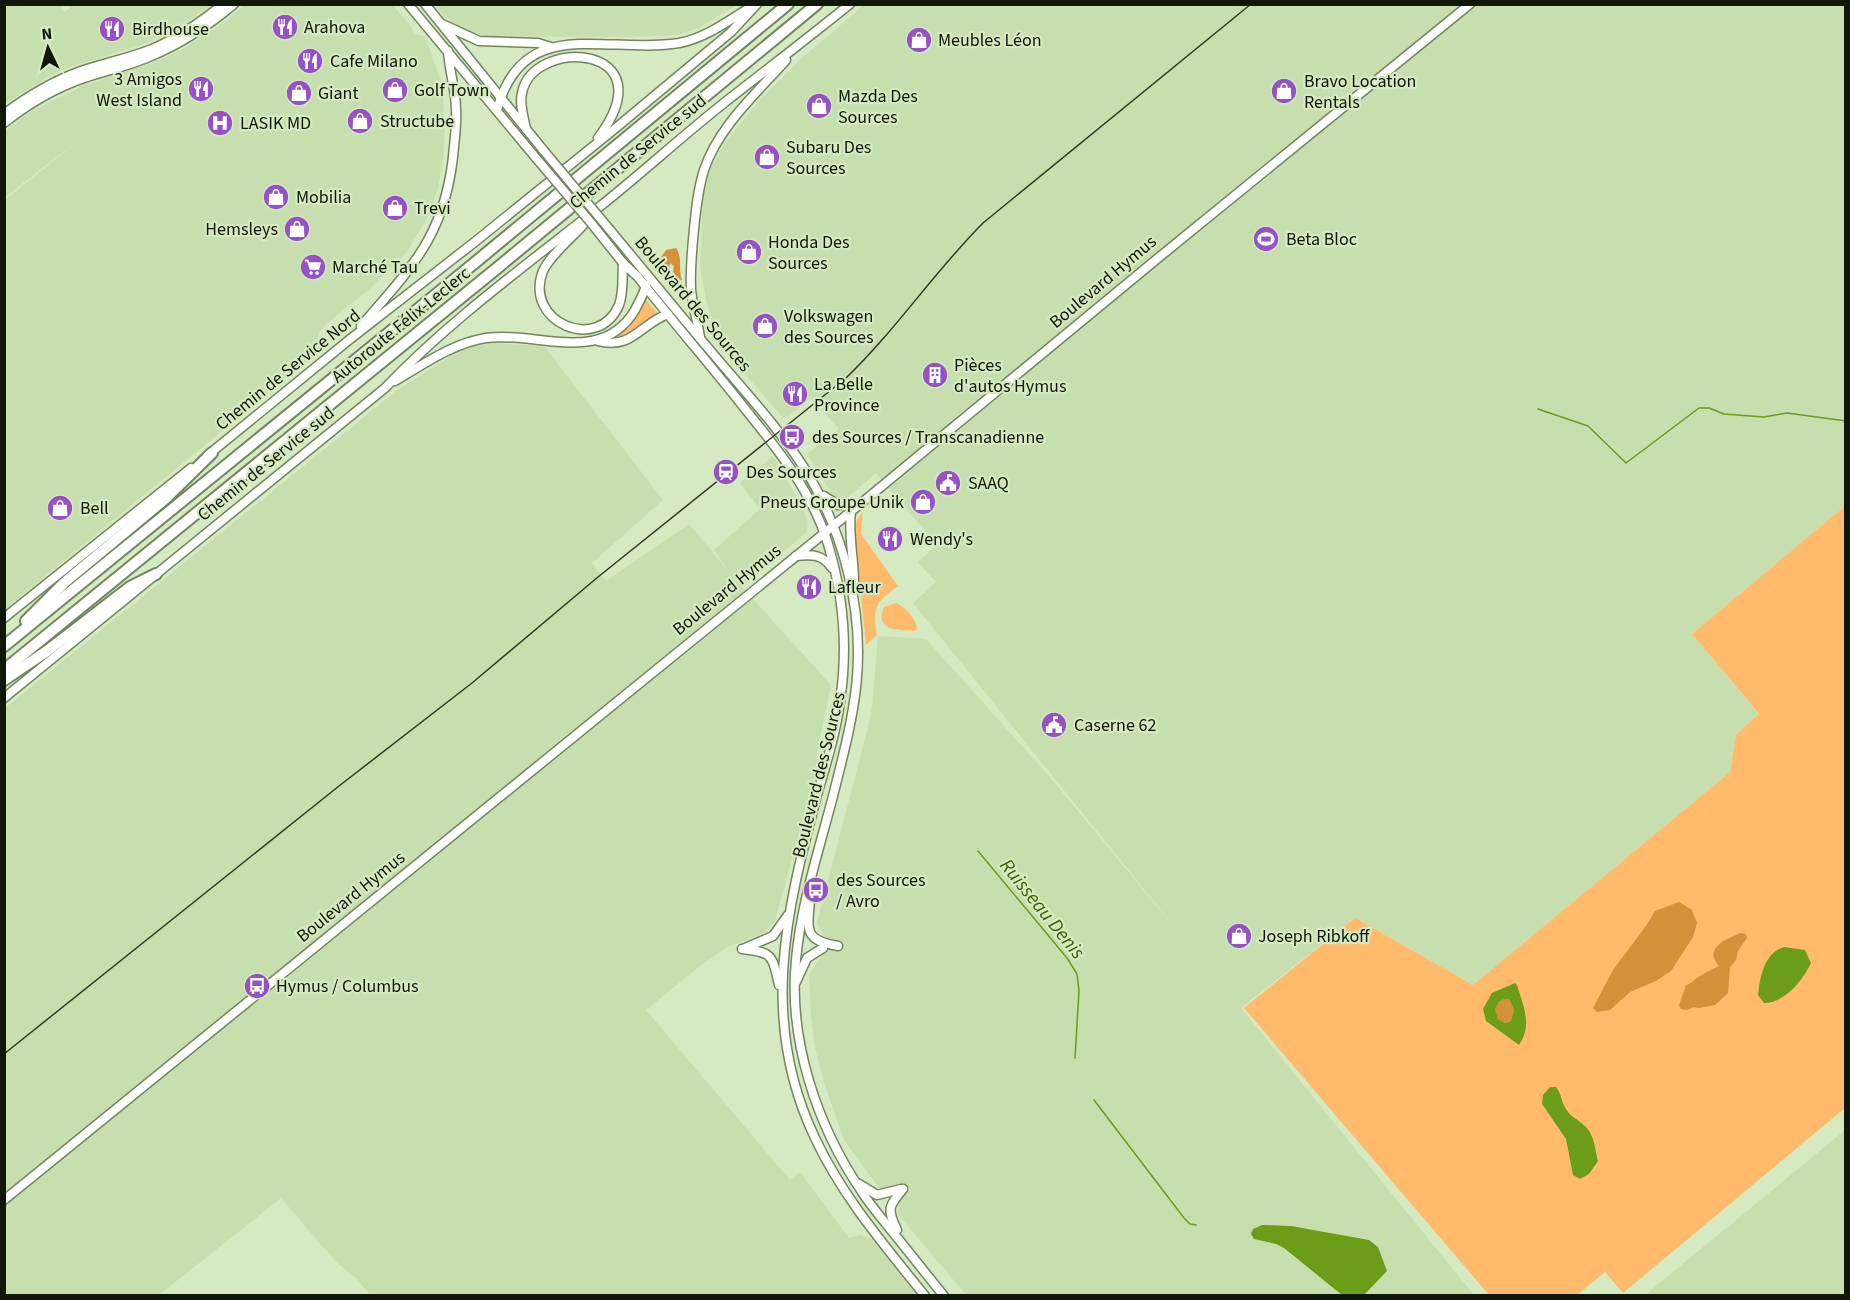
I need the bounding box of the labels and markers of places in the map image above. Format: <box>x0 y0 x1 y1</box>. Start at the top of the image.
restaurant icon: Arahova <box>270 12 300 42</box>
restaurant icon: Birdhouse <box>97 14 127 44</box>
place label: Arahova <box>304 15 365 40</box>
place label: Birdhouse <box>132 17 209 42</box>
shop icon: Meubles Léon <box>904 25 934 55</box>
place label: Meubles Léon <box>938 28 1041 53</box>
restaurant icon: Cafe Milano <box>295 46 325 76</box>
place label: Cafe Milano <box>330 49 418 74</box>
place label: 3 Amigos West Island <box>96 67 182 113</box>
place label: Bravo Location Rentals <box>1304 69 1416 115</box>
restaurant icon: 3 Amigos West Island <box>186 74 216 104</box>
shop icon: Golf Town <box>380 75 410 105</box>
shop icon: Bravo Location Rentals <box>1269 76 1299 106</box>
shop icon: Giant <box>284 78 314 108</box>
place label: Golf Town <box>414 78 489 103</box>
place label: Giant <box>318 81 359 106</box>
place label: Mazda Des Sources <box>838 84 918 130</box>
shop icon: Mazda Des Sources <box>804 91 834 121</box>
shop icon: Structube <box>345 106 375 136</box>
hospital icon: LASIK MD <box>205 108 235 138</box>
place label: Structube <box>380 109 454 134</box>
place label: LASIK MD <box>240 111 311 136</box>
place label: Subaru Des Sources <box>786 135 871 181</box>
shop icon: Subaru Des Sources <box>752 142 782 172</box>
shop icon: Mobilia <box>261 182 291 212</box>
place label: Mobilia <box>296 185 351 210</box>
shop icon: Trevi <box>380 193 410 223</box>
place label: Trevi <box>414 196 451 221</box>
shop icon: Hemsleys <box>282 214 312 244</box>
place label: Hemsleys <box>205 217 278 242</box>
sports icon: Beta Bloc <box>1251 224 1281 254</box>
place label: Beta Bloc <box>1286 227 1357 252</box>
place label: Honda Des Sources <box>768 230 850 276</box>
shop icon: Honda Des Sources <box>734 237 764 267</box>
supermarket icon: Marché Tau <box>298 252 328 282</box>
place label: Marché Tau <box>332 255 418 280</box>
place label: Volkswagen des Sources <box>784 304 874 350</box>
shop icon: Volkswagen des Sources <box>750 311 780 341</box>
place label: Pièces d'autos Hymus <box>954 353 1066 399</box>
building icon: Pièces d'autos Hymus <box>920 360 950 390</box>
place label: La Belle Province <box>814 372 879 418</box>
restaurant icon: La Belle Province <box>780 379 810 409</box>
bus stop icon: des Sources / Transcanadienne <box>777 422 807 452</box>
place label: des Sources / Transcanadienne <box>812 425 1044 450</box>
station icon: Des Sources <box>711 457 741 487</box>
place label: Des Sources <box>746 460 837 485</box>
public building icon: SAAQ <box>933 468 963 498</box>
place label: SAAQ <box>968 471 1009 496</box>
shop icon: Pneus Groupe Unik <box>908 487 938 517</box>
place label: Pneus Groupe Unik <box>760 490 904 515</box>
shop icon: Bell <box>45 493 75 523</box>
place label: Bell <box>80 496 109 521</box>
restaurant icon: Wendy's <box>875 524 905 554</box>
place label: Wendy's <box>910 527 973 552</box>
restaurant icon: Lafleur <box>794 572 824 602</box>
place label: Lafleur <box>828 575 881 600</box>
public building icon: Caserne 62 <box>1039 710 1069 740</box>
place label: Caserne 62 <box>1074 713 1156 738</box>
place label: des Sources / Avro <box>836 868 926 914</box>
bus stop icon: des Sources / Avro <box>801 875 831 905</box>
shop icon: Joseph Ribkoff <box>1224 921 1254 951</box>
place label: Joseph Ribkoff <box>1258 924 1370 949</box>
bus stop icon: Hymus / Columbus <box>242 971 272 1001</box>
place label: Hymus / Columbus <box>276 974 419 999</box>

